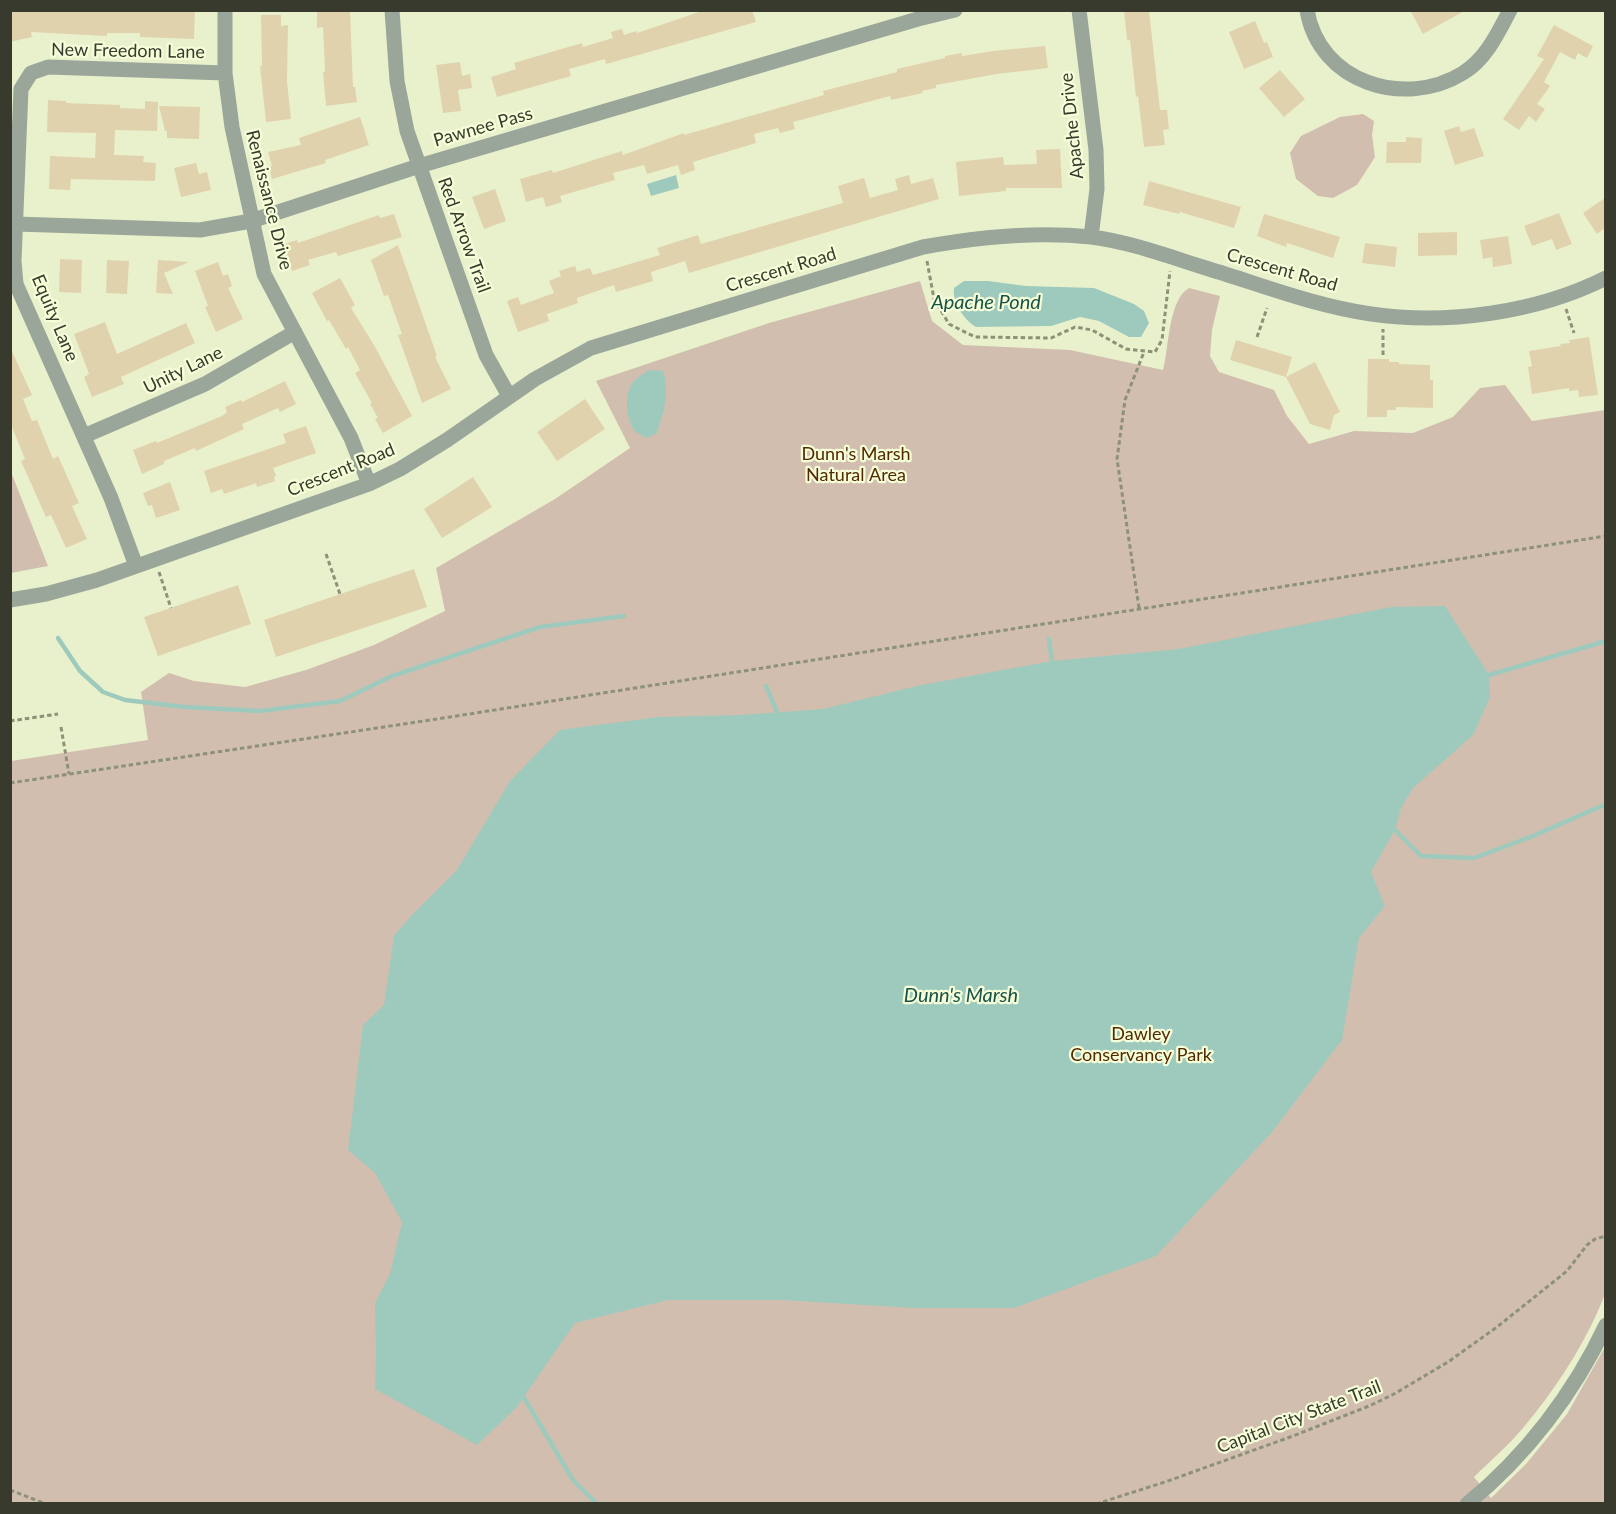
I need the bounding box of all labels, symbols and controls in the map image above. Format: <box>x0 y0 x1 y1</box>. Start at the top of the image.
street label: New Freedom Lane <box>51 39 205 63</box>
street label: Apache Drive <box>1056 72 1088 180</box>
street label: Pawnee Pass <box>431 103 535 151</box>
street label: Renaissance Drive <box>241 128 297 272</box>
street label: Red Arrow Trail <box>433 174 495 296</box>
street label: Crescent Road <box>723 243 839 297</box>
street label: Crescent Road <box>1224 244 1340 296</box>
street label: Equity Lane <box>27 271 83 365</box>
water label: Apache Pond <box>931 291 1041 315</box>
street label: Unity Lane <box>140 342 226 398</box>
street label: Crescent Road <box>284 439 398 501</box>
park label: Dunn's Marsh Natural Area <box>801 443 911 486</box>
water label: Dunn's Marsh <box>904 984 1018 1008</box>
park label: Dawley Conservancy Park <box>1070 1023 1212 1066</box>
street label: Capital City State Trail <box>1214 1376 1384 1458</box>

